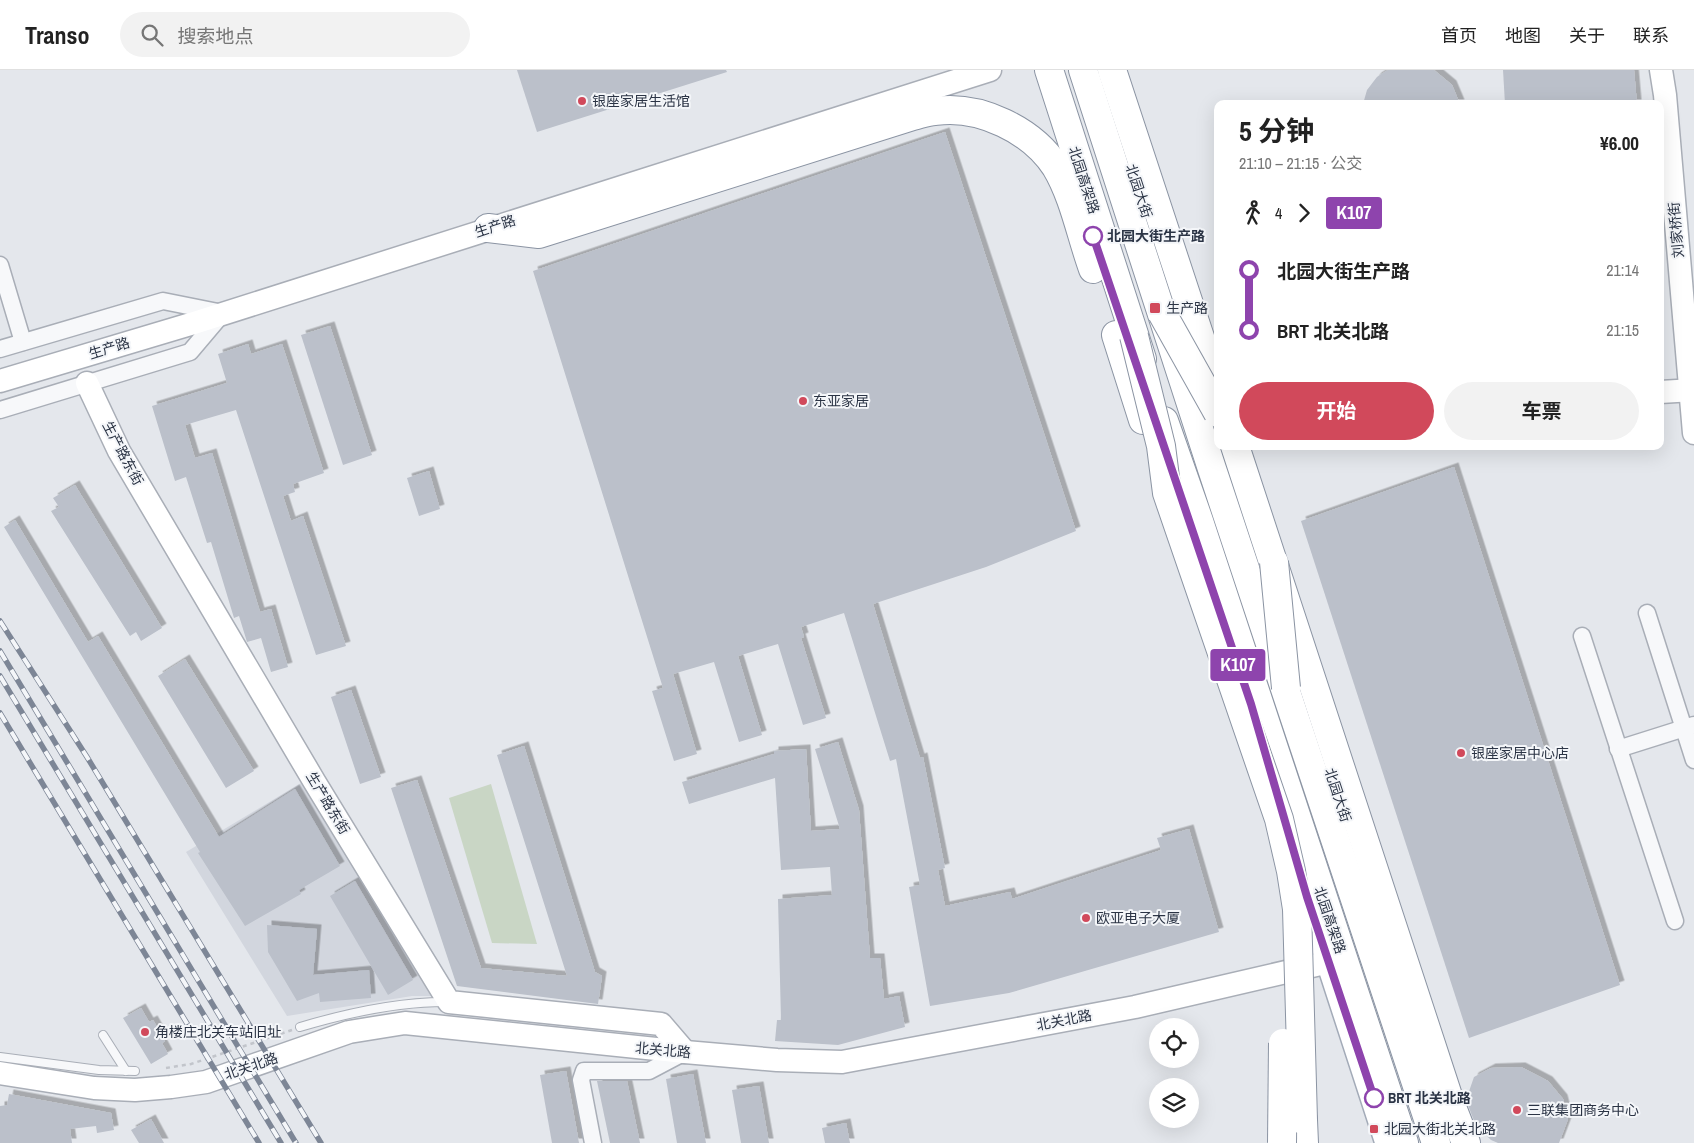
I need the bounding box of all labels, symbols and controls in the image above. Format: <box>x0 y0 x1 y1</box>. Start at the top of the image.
search box <box>120 12 470 57</box>
text: Transo <box>25 19 90 51</box>
icon: search <box>138 21 166 49</box>
text: 搜索地点 <box>178 23 254 49</box>
text: 首页 <box>1441 23 1477 48</box>
text: 地图 <box>1505 23 1541 48</box>
text: 关于 <box>1569 23 1605 48</box>
text: 联系 <box>1633 23 1669 48</box>
place label: 银座家居生活馆 <box>592 92 690 110</box>
marker: 银座家居生活馆 <box>576 95 588 107</box>
text: 5 分钟 <box>1239 112 1314 150</box>
text: ¥6.00 <box>1600 130 1639 156</box>
street label: 北园高架路 <box>1065 144 1103 216</box>
text: 21:10 – 21:15 · 公交 <box>1239 152 1362 174</box>
street label: 北园大街 <box>1122 162 1156 220</box>
icon: walk <box>1239 199 1267 227</box>
icon: forward <box>1290 199 1318 227</box>
text: K107 <box>1336 200 1372 225</box>
street label: 刘家桥街 <box>1665 201 1687 259</box>
text: 4 <box>1275 202 1282 224</box>
street label: 生产路 <box>472 211 518 241</box>
marker: 北园大街生产路 <box>1083 226 1103 246</box>
place label: 北园大街生产路 <box>1107 227 1205 245</box>
text: 北园大街生产路 <box>1277 258 1410 284</box>
text: 21:14 <box>1606 259 1639 281</box>
place label: 生产路 <box>1166 299 1208 317</box>
marker: 生产路 <box>1148 301 1162 315</box>
text: BRT 北关北路 <box>1277 318 1389 344</box>
text: 21:15 <box>1606 319 1639 341</box>
street label: 生产路 <box>86 333 132 363</box>
button: 开始 <box>1239 382 1434 440</box>
button: 车票 <box>1444 382 1639 440</box>
place label: 东亚家居 <box>813 392 869 410</box>
marker: 东亚家居 <box>797 395 809 407</box>
street label: 生产路东街 <box>99 418 147 488</box>
line badge: K107 <box>1203 649 1273 681</box>
text: K107 <box>1220 652 1256 677</box>
place label: 银座家居中心店 <box>1471 744 1569 762</box>
marker: 银座家居中心店 <box>1455 747 1467 759</box>
street label: 北园大街 <box>1321 766 1355 824</box>
street label: 生产路东街 <box>302 768 354 838</box>
street label: 北园高架路 <box>1310 884 1350 956</box>
place label: 欧亚电子大厦 <box>1096 909 1180 927</box>
marker: 欧亚电子大厦 <box>1080 912 1092 924</box>
street label: 北关北路 <box>1035 1006 1093 1034</box>
map controls <box>1149 1018 1199 1128</box>
button: locate <box>1149 1018 1199 1068</box>
place label: 角楼庄北关车站旧址 <box>155 1023 281 1041</box>
marker: 角楼庄北关车站旧址 <box>139 1026 151 1038</box>
street label: 北关北路 <box>634 1039 692 1061</box>
street label: 北关北路 <box>222 1048 280 1084</box>
button: layers <box>1149 1078 1199 1128</box>
marker: BRT 北关北路 <box>1364 1088 1384 1108</box>
place label: BRT 北关北路 <box>1388 1089 1471 1107</box>
place label: 三联集团商务中心 <box>1527 1101 1639 1119</box>
marker: 三联集团商务中心 <box>1511 1104 1523 1116</box>
place label: 北园大街北关北路 <box>1384 1120 1496 1138</box>
marker: 北园大街北关北路 <box>1368 1123 1380 1135</box>

